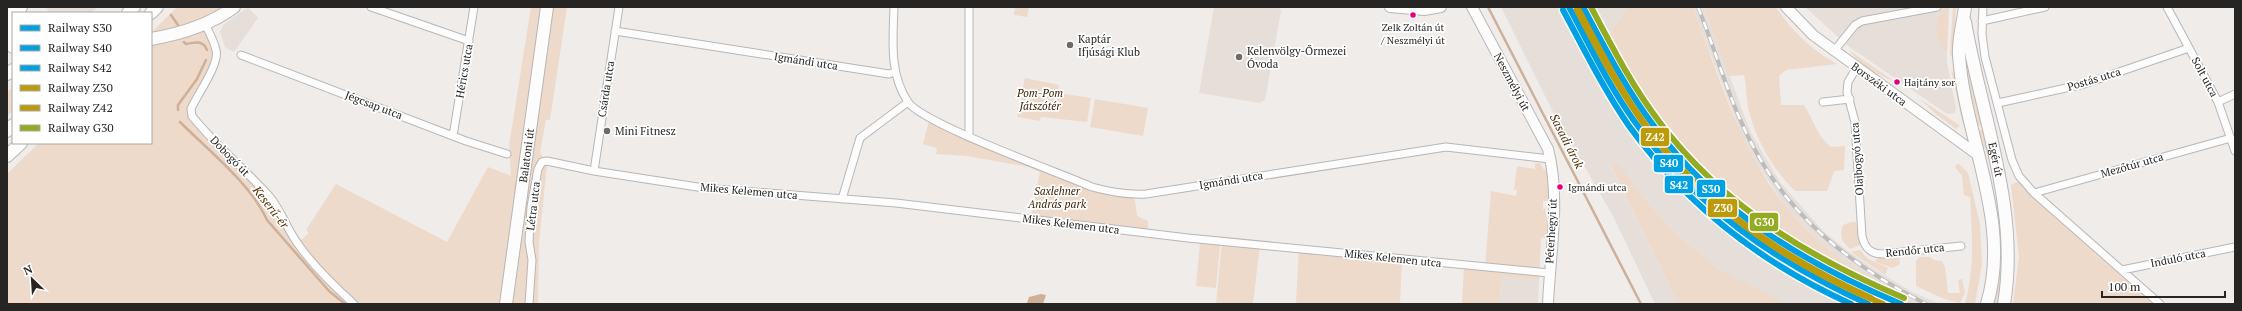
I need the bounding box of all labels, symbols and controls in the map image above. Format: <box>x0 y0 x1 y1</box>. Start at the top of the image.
marker: Zelk Zoltán út / Neszmélyi út <box>1408 10 1418 20</box>
legend <box>12 12 152 144</box>
text: Railway S30 <box>48 20 112 35</box>
place label: Zelk Zoltán út / Neszmélyi út <box>1380 21 1445 47</box>
place label: Kaptár Ifjúsági Klub <box>1078 32 1140 59</box>
text: Railway S40 <box>48 40 112 55</box>
marker: Kaptár Ifjúsági Klub <box>1065 40 1075 50</box>
street label: Hérics utca <box>452 42 476 99</box>
place label: Kelenvölgy-Őrmezei Óvoda <box>1247 44 1346 71</box>
street label: Igmándi utca <box>773 49 839 73</box>
street label: Neszmélyi út <box>1491 50 1533 114</box>
marker: Kelenvölgy-Őrmezei Óvoda <box>1234 52 1244 62</box>
street label: Solt utca <box>2189 55 2222 100</box>
street label: Csárda utca <box>595 59 617 118</box>
street label: Borszéki utca <box>1848 59 1910 109</box>
text: Railway S42 <box>48 60 112 75</box>
street label: Postás utca <box>2066 64 2123 94</box>
place label: Hajtány sor <box>1904 76 1955 89</box>
marker: Hajtány sor <box>1892 77 1902 87</box>
text: Railway Z30 <box>48 80 113 95</box>
park label: Pom-Pom Játszótér <box>1016 86 1063 113</box>
street label: Jégcsap utca <box>343 88 405 123</box>
text: Railway Z42 <box>48 100 113 115</box>
water label: Sasadi árok <box>1547 111 1587 171</box>
text: Railway G30 <box>48 120 114 135</box>
street label: Olajbogyó utca <box>1847 122 1867 196</box>
place label: Mini Fitnesz <box>615 124 676 138</box>
marker: Mini Fitnesz <box>602 126 612 136</box>
line badge: Z42 <box>1640 127 1670 147</box>
street label: Balatoni út <box>516 128 537 183</box>
text: Z42 <box>1645 130 1665 144</box>
street label: Dobogó út <box>207 133 253 179</box>
street label: Egér út <box>1985 141 2006 178</box>
street label: Mezőtúr utca <box>2099 149 2165 181</box>
line badge: S40 <box>1653 154 1684 173</box>
text: S40 <box>1660 156 1678 170</box>
street label: Igmándi utca <box>1198 168 1264 192</box>
line badge: S42 <box>1664 175 1694 194</box>
text: S42 <box>1670 178 1688 192</box>
line badge: S30 <box>1696 179 1726 198</box>
street label: Létra utca <box>523 180 543 231</box>
street label: Mikes Kelemen utca <box>700 180 799 202</box>
place label: Igmándi utca <box>1568 181 1627 194</box>
water label: Keserű-ér <box>249 182 293 232</box>
marker: Igmándi utca <box>1555 182 1565 192</box>
text: S30 <box>1702 182 1720 196</box>
park label: Saxlehner András park <box>1027 184 1087 211</box>
street label: Péterhegyi út <box>1542 198 1560 264</box>
line badge: Z30 <box>1707 198 1738 218</box>
text: Z30 <box>1713 201 1733 215</box>
street label: Mikes Kelemen utca <box>1022 211 1121 237</box>
line badge: G30 <box>1749 212 1779 232</box>
text: G30 <box>1754 215 1774 229</box>
street label: Rendőr utca <box>1885 240 1946 260</box>
street label: Mikes Kelemen utca <box>1344 246 1443 270</box>
street label: Induló utca <box>2149 246 2207 270</box>
north arrow <box>12 259 52 299</box>
text: N <box>21 262 35 278</box>
scale bar <box>2102 273 2225 299</box>
text: 100 m <box>2108 279 2141 294</box>

